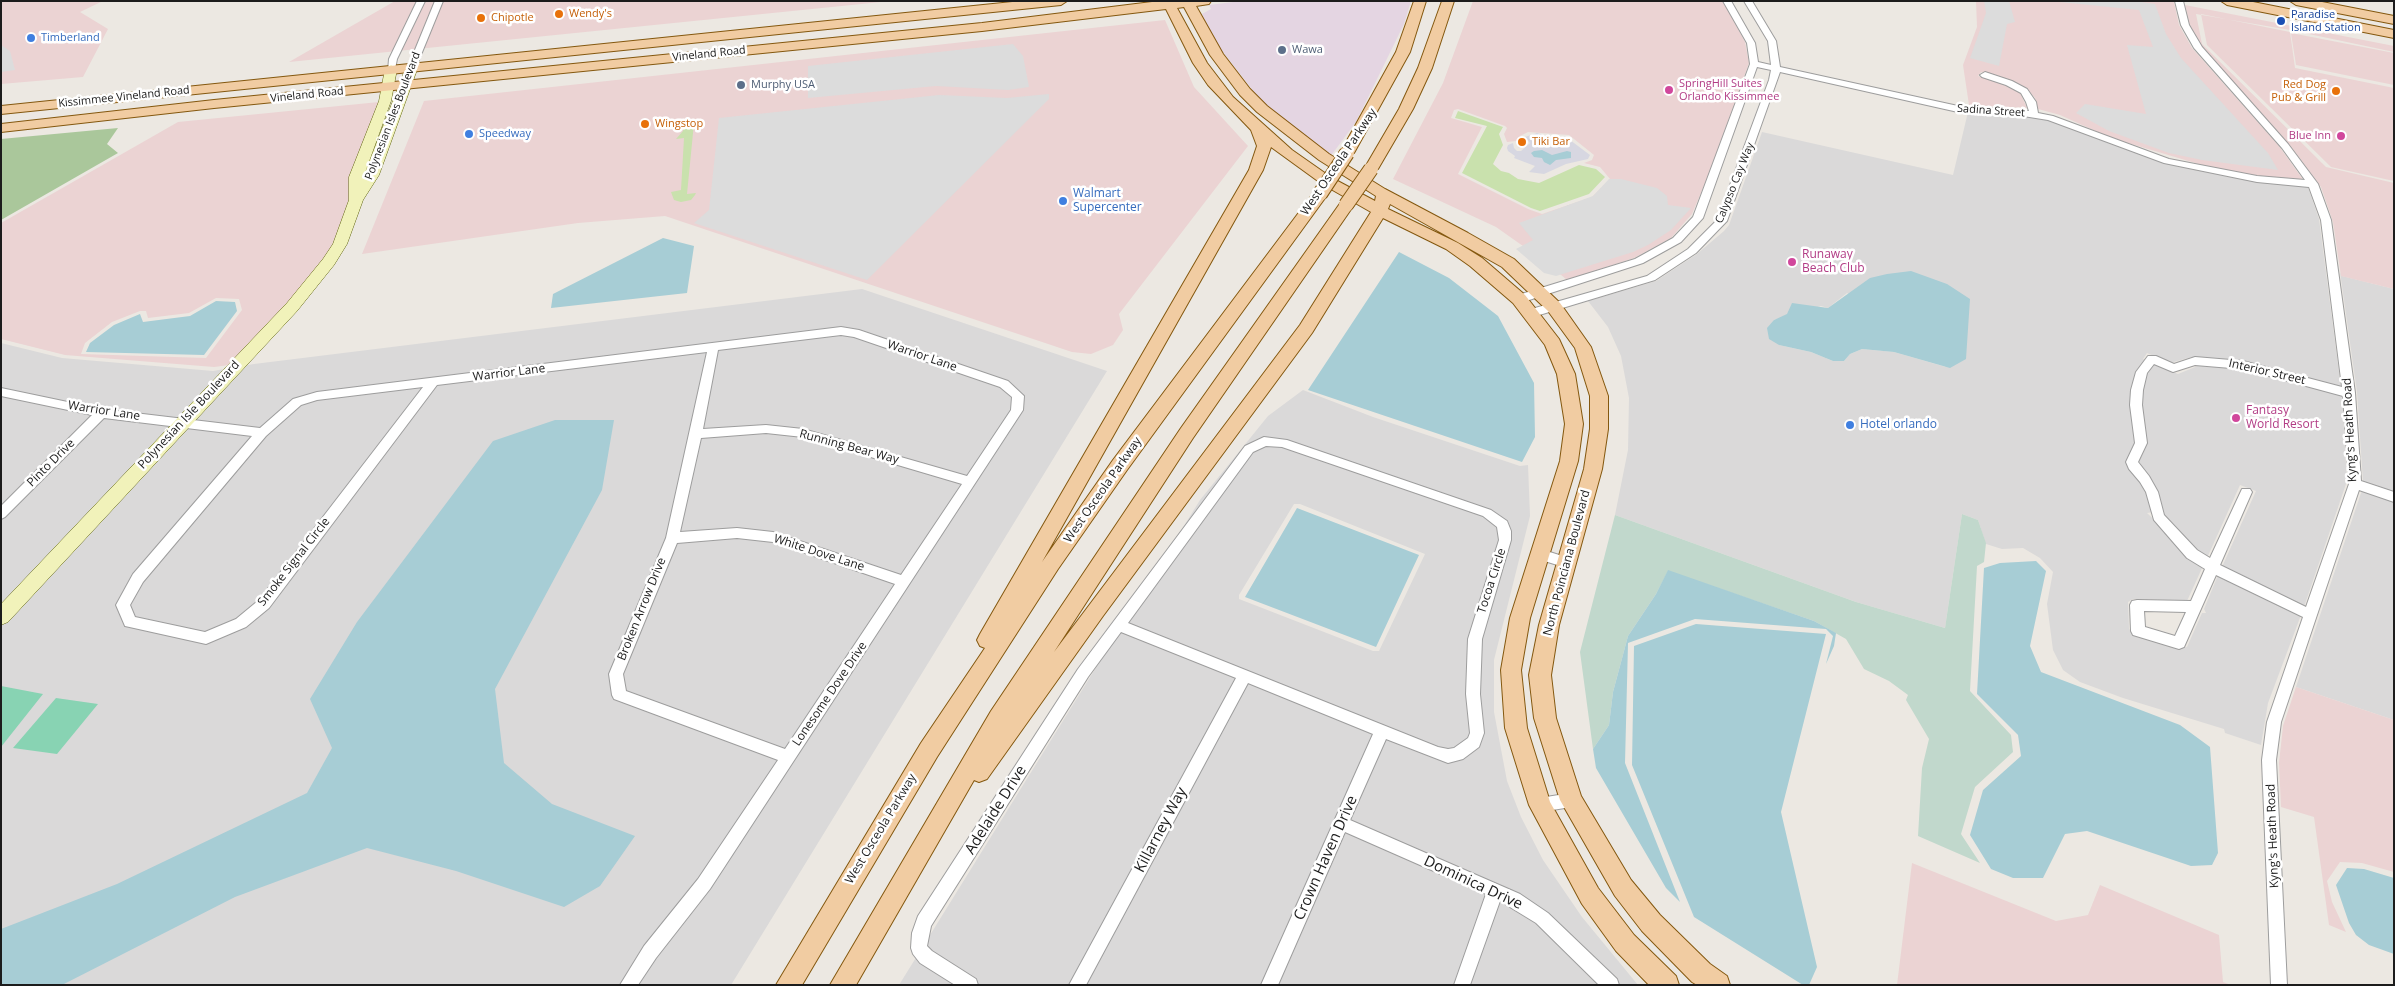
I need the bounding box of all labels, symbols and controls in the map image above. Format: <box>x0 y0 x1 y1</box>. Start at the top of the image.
place label: Wendy's <box>569 7 612 21</box>
marker: Wendy's <box>553 8 565 20</box>
place label: Paradise Island Station <box>2291 8 2361 34</box>
place label: Chipotle <box>491 11 534 25</box>
marker: Chipotle <box>475 12 487 24</box>
marker: Paradise Island Station <box>2275 15 2287 27</box>
place label: Timberland <box>41 31 100 45</box>
marker: Timberland <box>25 32 37 44</box>
place label: Wawa <box>1292 43 1323 57</box>
street label: Vineland Road <box>672 44 746 64</box>
marker: Wawa <box>1276 44 1288 56</box>
street label: Polynesian Isles Boulevard <box>363 50 423 182</box>
place label: SpringHill Suites Orlando Kissimmee <box>1679 77 1779 103</box>
place label: Murphy USA <box>751 78 815 92</box>
place label: Red Dog Pub & Grill <box>2271 78 2326 104</box>
marker: Murphy USA <box>735 79 747 91</box>
street label: Kissimmee Vineland Road <box>58 84 190 110</box>
marker: SpringHill Suites Orlando Kissimmee <box>1663 84 1675 96</box>
street label: Vineland Road <box>270 85 344 105</box>
marker: Red Dog Pub & Grill <box>2330 85 2342 97</box>
street label: Sadina Street <box>1957 102 2025 120</box>
street label: West Osceola Parkway <box>1298 106 1380 218</box>
place label: Wingstop <box>655 117 703 131</box>
marker: Wingstop <box>639 118 651 130</box>
place label: Speedway <box>479 127 531 141</box>
marker: Speedway <box>463 128 475 140</box>
place label: Blue Inn <box>2289 129 2331 143</box>
marker: Blue Inn <box>2335 130 2347 142</box>
place label: Tiki Bar <box>1532 135 1570 149</box>
marker: Tiki Bar <box>1516 136 1528 148</box>
street label: Calypso Cay Way <box>1713 141 1757 225</box>
place label: Walmart Supercenter <box>1073 187 1142 215</box>
marker: Walmart Supercenter <box>1057 195 1069 207</box>
place label: Runaway Beach Club <box>1802 248 1865 276</box>
marker: Runaway Beach Club <box>1786 256 1798 268</box>
street label: Warrior Lane <box>885 337 959 375</box>
street label: Interior Street <box>2227 356 2307 388</box>
street label: Polynesian Isle Boulevard <box>135 358 243 472</box>
street label: Warrior Lane <box>472 361 546 385</box>
street label: Kyng's Heath Road <box>2340 378 2360 482</box>
street label: Warrior Lane <box>67 398 141 424</box>
place label: Fantasy World Resort <box>2246 404 2319 432</box>
marker: Fantasy World Resort <box>2230 412 2242 424</box>
place label: Hotel orlando <box>1860 418 1937 432</box>
marker: Hotel orlando <box>1844 419 1856 431</box>
street label: Running Bear Way <box>798 427 900 467</box>
street label: West Osceola Parkway <box>1061 434 1145 546</box>
street label: Pinto Drive <box>24 436 78 490</box>
street label: North Poinciana Boulevard <box>1541 489 1593 637</box>
street label: Smoke Signal Circle <box>255 515 333 609</box>
street label: White Dove Lane <box>772 532 866 574</box>
street label: Tocoa Circle <box>1475 547 1509 615</box>
street label: Broken Arrow Drive <box>615 555 669 663</box>
street label: Lonesome Dove Drive <box>790 639 870 749</box>
street label: Adelaide Drive <box>962 762 1030 858</box>
street label: West Osceola Parkway <box>842 771 920 887</box>
street label: Killarney Way <box>1131 784 1191 876</box>
street label: Kyng's Heath Road <box>2264 784 2282 888</box>
street label: Crown Haven Drive <box>1290 793 1362 923</box>
street label: Dominica Drive <box>1421 852 1525 914</box>

